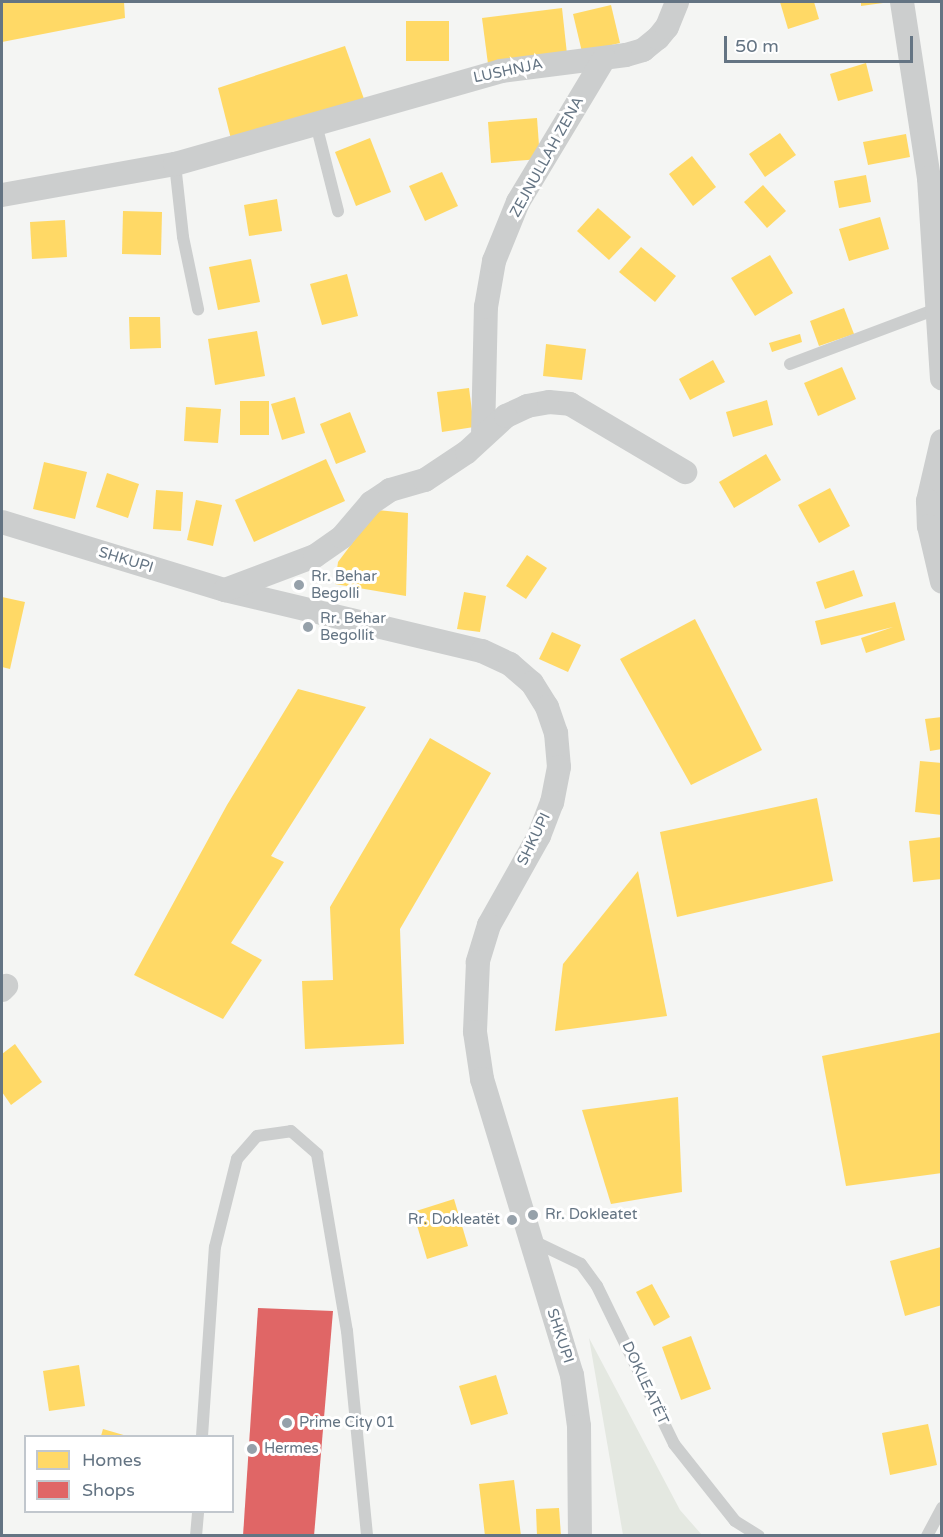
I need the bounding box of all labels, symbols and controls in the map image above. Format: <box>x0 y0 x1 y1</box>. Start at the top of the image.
scale bar <box>727 24 916 62</box>
text: 50 m <box>735 35 779 57</box>
street label: LUSHNJA <box>472 55 544 87</box>
street label: ZEJNULLAH ZENA <box>506 93 588 221</box>
street label: SHKUPI <box>96 543 156 577</box>
place label: Rr. Behar Begolli <box>311 567 377 602</box>
marker: Rr. Behar Begolli <box>292 578 306 592</box>
place label: Rr. Behar Begollit <box>320 609 386 644</box>
marker: Rr. Behar Begollit <box>301 620 315 634</box>
street label: SHKUPI <box>514 810 554 868</box>
place label: Rr. Dokleatet <box>545 1206 637 1224</box>
marker: Rr. Dokleatet <box>526 1208 540 1222</box>
place label: Rr. Dokleatët <box>408 1211 500 1229</box>
marker: Rr. Dokleatët <box>505 1213 519 1227</box>
street label: SHKUPI <box>543 1306 577 1366</box>
street label: DOKLEATËT <box>618 1339 672 1427</box>
place label: Prime City 01 <box>299 1414 395 1432</box>
marker: Prime City 01 <box>280 1416 294 1430</box>
legend <box>24 1435 234 1513</box>
place label: Hermes <box>264 1440 319 1458</box>
marker: Hermes <box>245 1442 259 1456</box>
text: Homes <box>82 1449 142 1471</box>
text: Shops <box>82 1479 135 1501</box>

